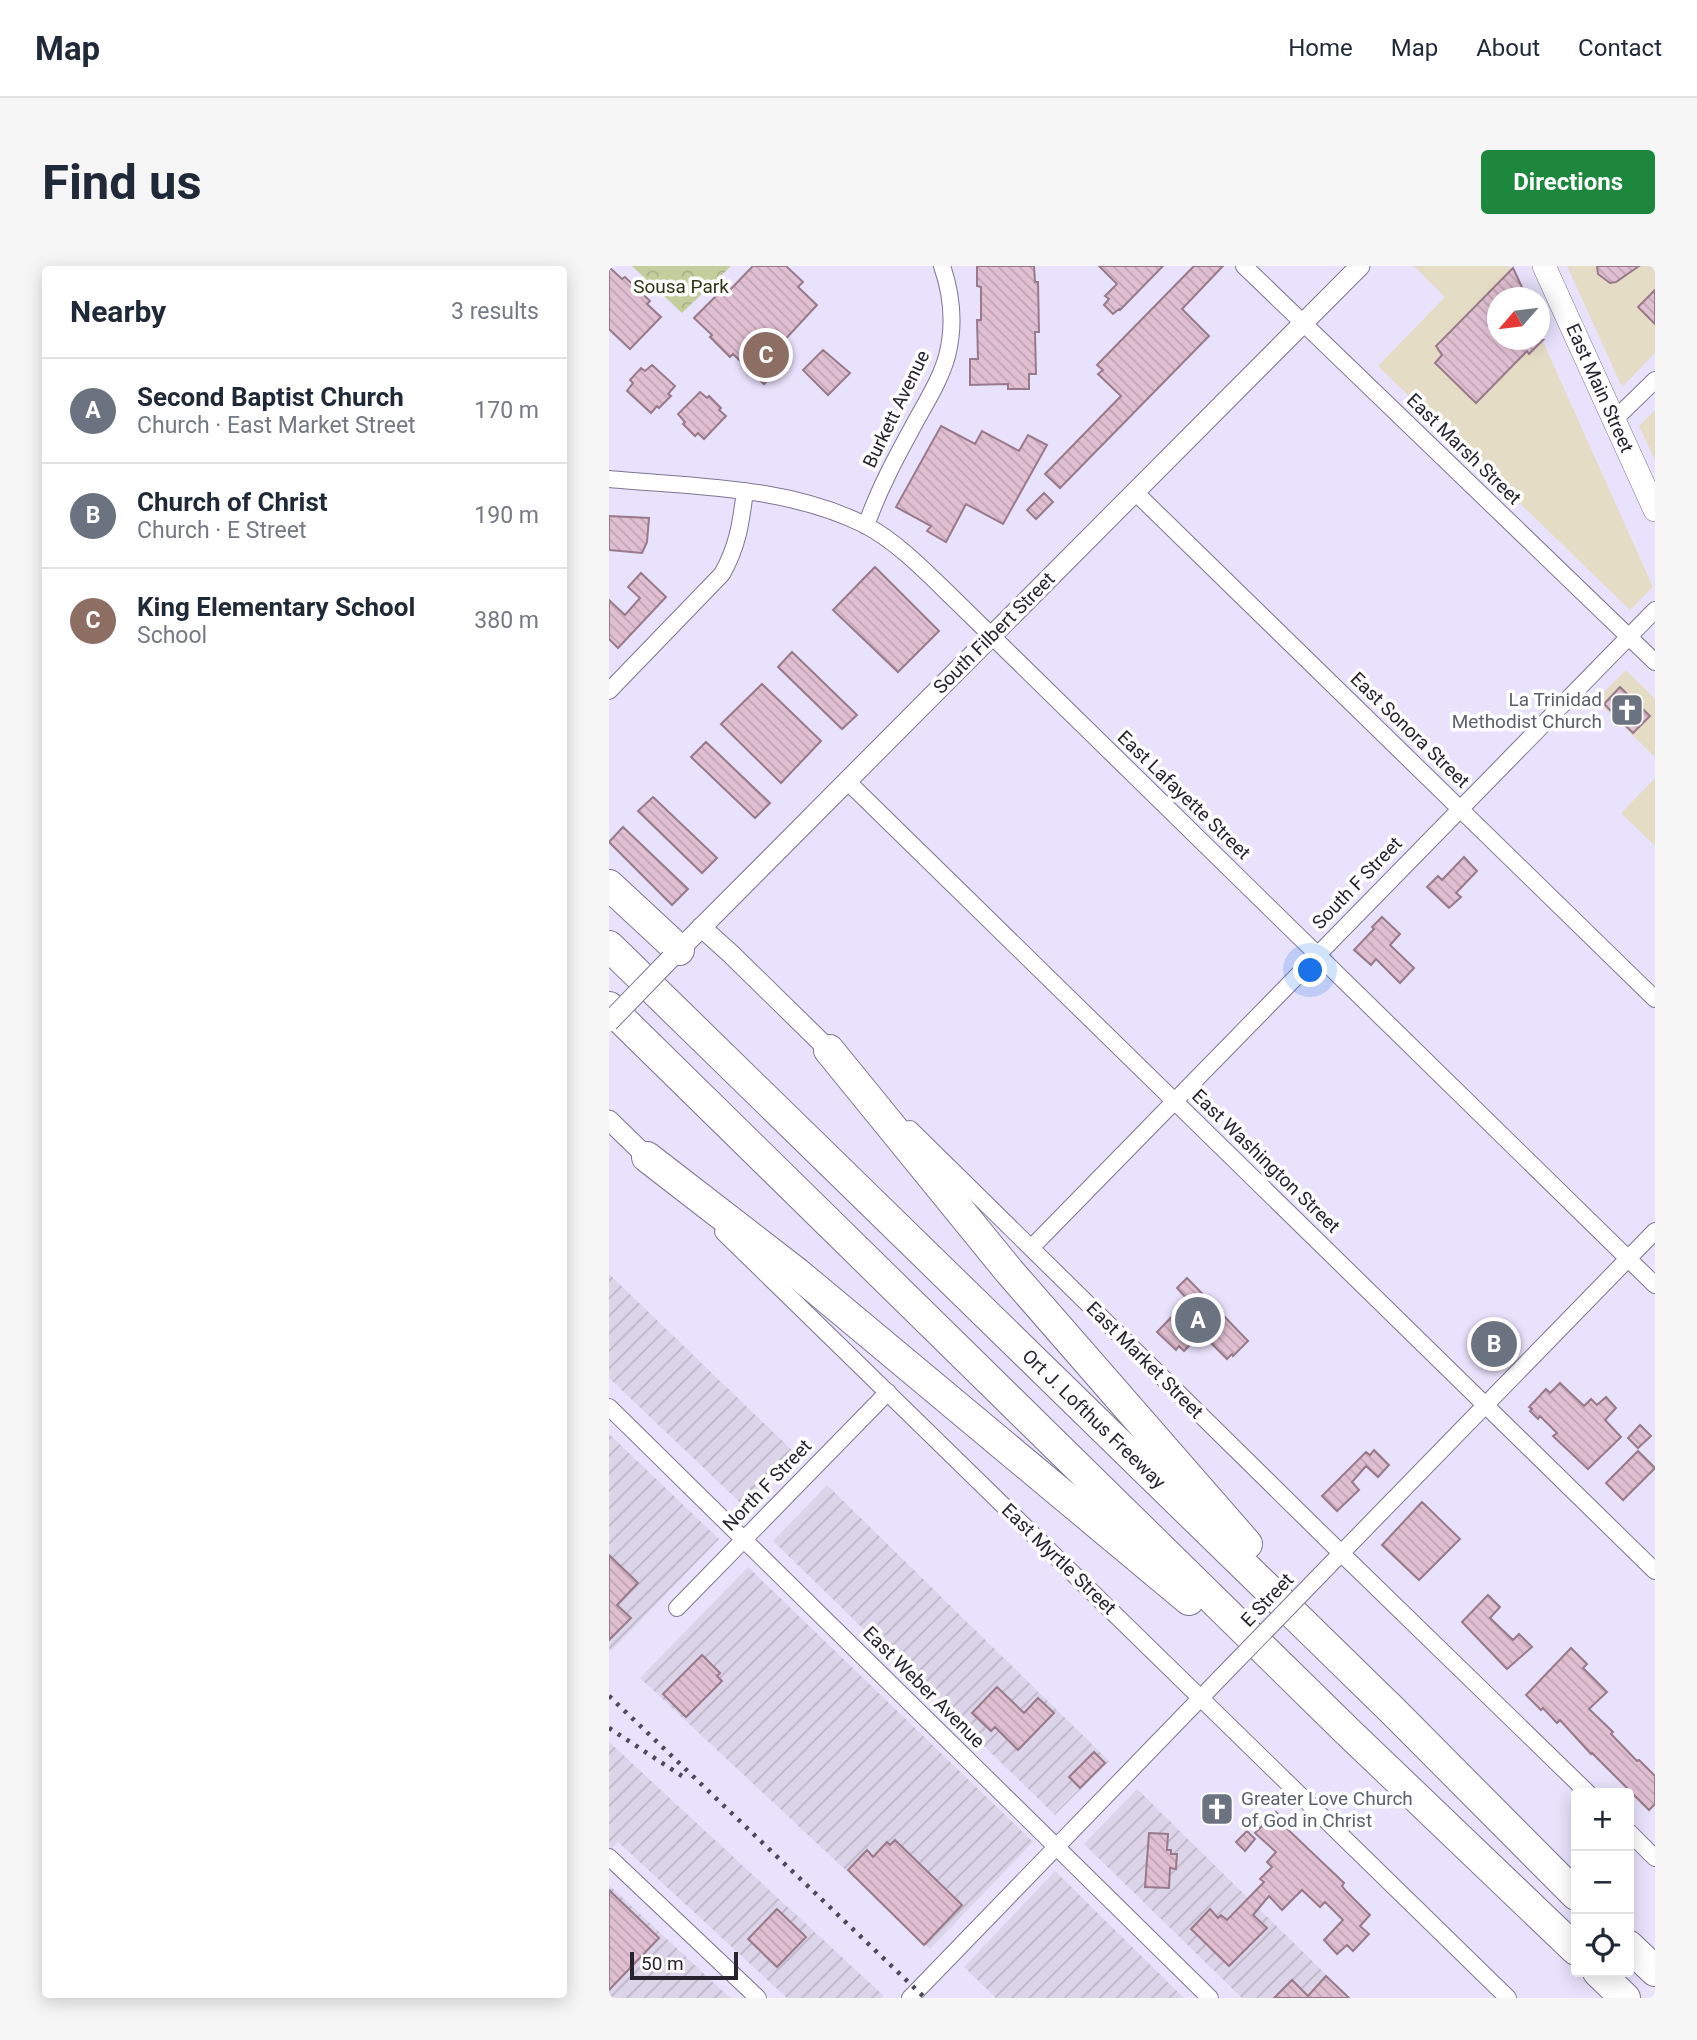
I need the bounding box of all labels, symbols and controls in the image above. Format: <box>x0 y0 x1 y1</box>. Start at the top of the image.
text: Map <box>35 29 100 68</box>
text: Home <box>1288 34 1353 62</box>
text: Map <box>1391 34 1438 62</box>
text: About <box>1476 34 1540 62</box>
text: Contact <box>1578 34 1662 62</box>
button: Directions <box>1481 150 1655 214</box>
text: Find us <box>42 154 202 211</box>
park label: Sousa Park <box>633 275 729 298</box>
north arrow <box>1487 287 1550 350</box>
text: Nearby <box>70 294 166 329</box>
text: 3 results <box>451 298 539 325</box>
street label: East Main Street <box>1561 320 1639 456</box>
pin: C <box>743 329 789 381</box>
street label: Burkett Avenue <box>858 347 934 471</box>
text: Second Baptist Church <box>137 382 404 412</box>
street label: East Marsh Street <box>1402 389 1526 509</box>
text: A <box>85 397 101 424</box>
text: 170 m <box>474 397 539 424</box>
text: Church · East Market Street <box>137 412 416 439</box>
text: Church of Christ <box>137 487 328 517</box>
text: B <box>86 502 100 529</box>
text: 190 m <box>474 502 539 529</box>
text: Church · E Street <box>137 517 306 544</box>
street label: South Filbert Street <box>928 567 1060 699</box>
text: King Elementary School <box>137 592 415 622</box>
text: C <box>85 607 101 634</box>
text: 380 m <box>474 607 539 634</box>
text: School <box>137 622 207 649</box>
street label: East Sonora Street <box>1346 667 1474 793</box>
place label: La Trinidad Methodist Church <box>1452 688 1602 733</box>
church icon: La Trinidad Methodist Church <box>1608 691 1646 729</box>
street label: East Lafayette Street <box>1113 726 1255 864</box>
street label: South F Street <box>1307 832 1407 934</box>
your location <box>1293 953 1327 987</box>
street label: East Washington Street <box>1187 1084 1345 1238</box>
pin: A <box>1175 1294 1221 1346</box>
street label: East Market Street <box>1082 1297 1208 1423</box>
pin: B <box>1471 1318 1517 1370</box>
street label: Ort J. Lofthus Freeway <box>1017 1345 1171 1493</box>
street label: North F Street <box>718 1435 816 1535</box>
street label: East Myrtle Street <box>997 1499 1121 1619</box>
street label: E Street <box>1236 1568 1298 1632</box>
street label: East Weber Avenue <box>858 1621 990 1753</box>
place label: Greater Love Church of God in Christ <box>1241 1787 1413 1832</box>
map controls <box>1571 1788 1634 1977</box>
button: + <box>1571 1788 1634 1851</box>
church icon: Greater Love Church of God in Christ <box>1198 1790 1236 1828</box>
button: − <box>1571 1851 1634 1914</box>
button: locate <box>1571 1914 1634 1977</box>
scale bar <box>630 1949 739 1981</box>
text: 50 m <box>641 1952 684 1975</box>

